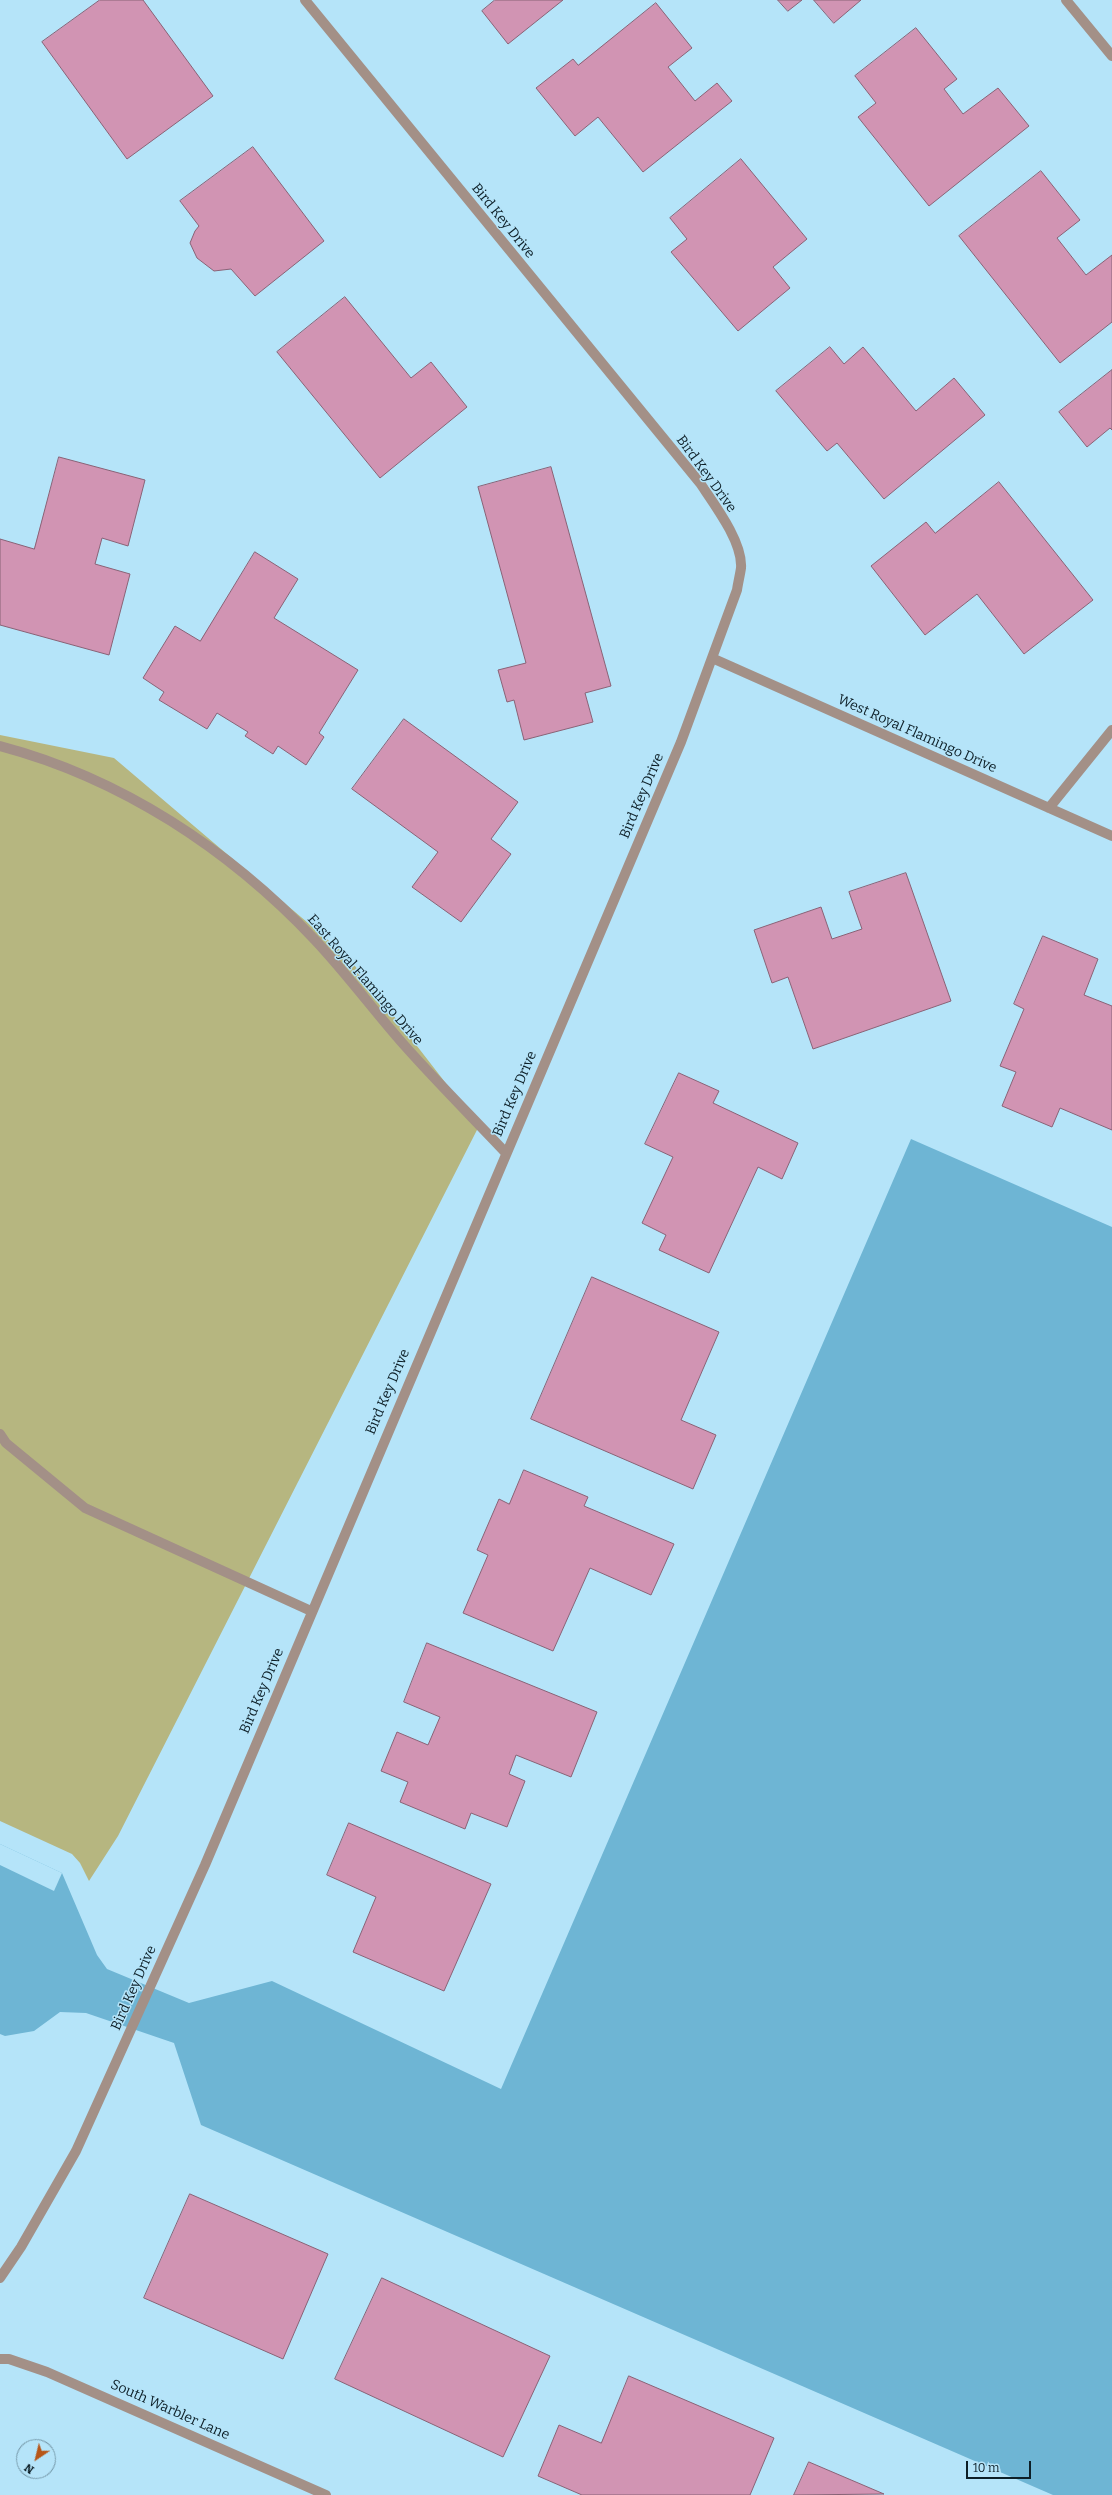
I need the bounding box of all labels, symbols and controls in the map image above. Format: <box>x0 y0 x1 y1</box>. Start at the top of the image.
street label: Bird Key Drive <box>468 180 538 262</box>
street label: Bird Key Drive <box>672 432 740 516</box>
street label: West Royal Flamingo Drive <box>835 691 999 777</box>
street label: Bird Key Drive <box>616 751 668 841</box>
street label: East Royal Flamingo Drive <box>304 911 426 1049</box>
street label: Bird Key Drive <box>489 1049 541 1139</box>
street label: Bird Key Drive <box>362 1347 414 1437</box>
street label: Bird Key Drive <box>236 1646 288 1736</box>
street label: Bird Key Drive <box>108 1943 160 2033</box>
street label: South Warbler Lane <box>108 2376 232 2444</box>
north arrow <box>16 2439 56 2479</box>
scale bar <box>968 2453 1033 2479</box>
text: N <box>22 2461 37 2476</box>
text: 10 m <box>973 2461 999 2475</box>

